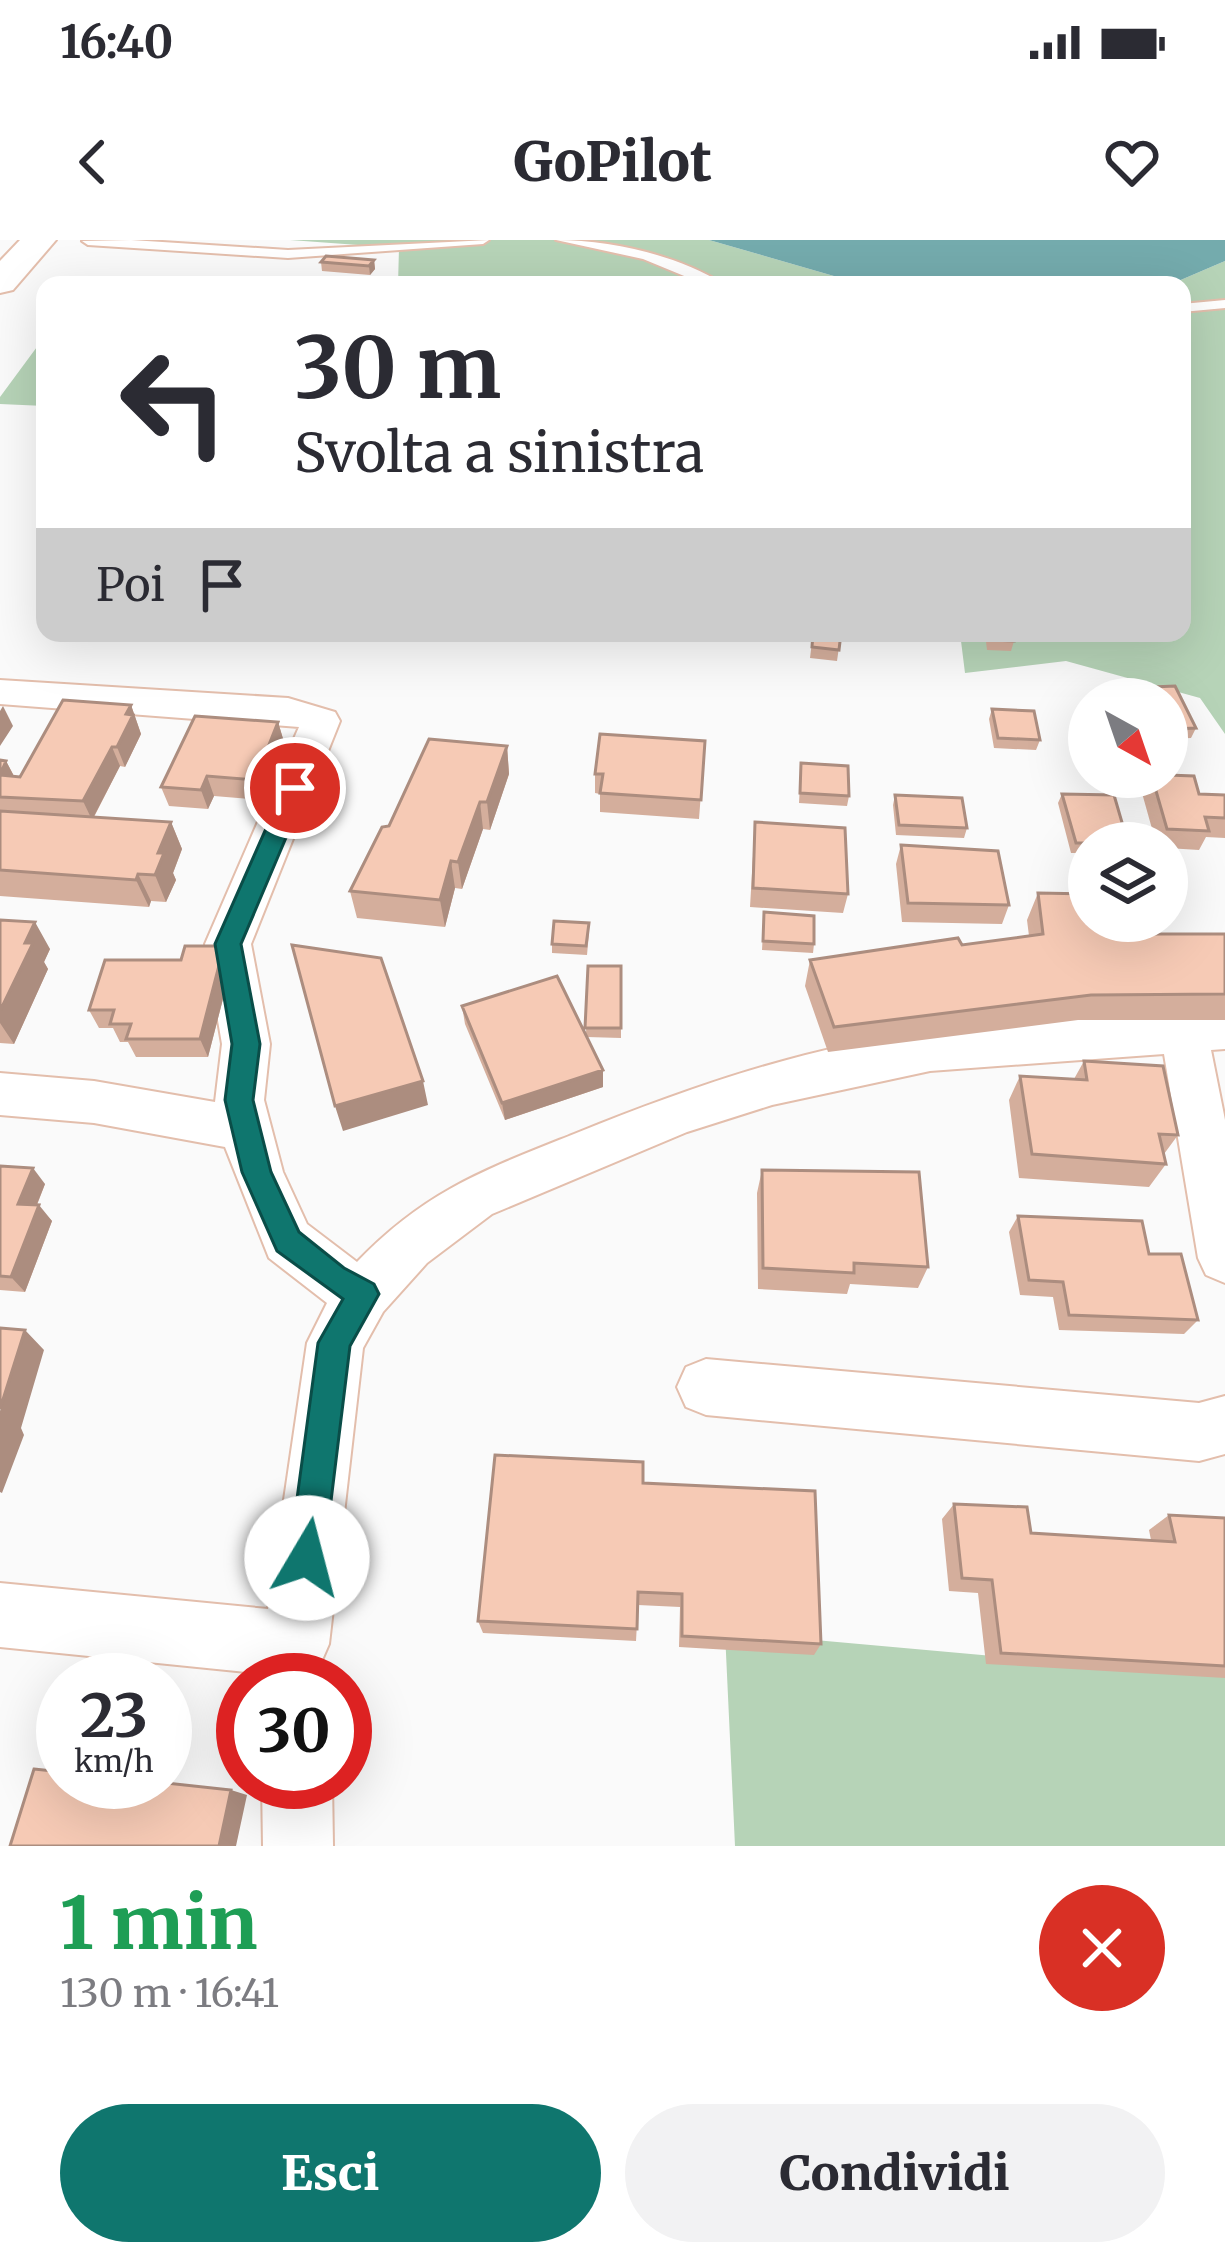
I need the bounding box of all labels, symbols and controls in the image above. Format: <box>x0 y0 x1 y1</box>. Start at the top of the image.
text: 16:40 <box>60 14 173 70</box>
text: GoPilot <box>513 128 712 196</box>
icon: back <box>60 129 126 195</box>
icon: heart <box>1099 129 1165 195</box>
text: 30 m <box>294 315 501 421</box>
icon: left <box>96 324 252 480</box>
text: Svolta a sinistra <box>294 419 704 487</box>
icon: arrive <box>189 552 255 618</box>
text: Poi <box>96 557 165 613</box>
north arrow <box>1068 678 1188 798</box>
map controls <box>1068 678 1188 942</box>
pin <box>244 737 346 839</box>
icon: arrive <box>262 755 328 821</box>
button: layers <box>1068 822 1188 942</box>
position arrow <box>244 1495 370 1621</box>
speed limit sign: 30 <box>216 1653 372 1809</box>
text: 23 <box>80 1678 148 1753</box>
text: km/h <box>74 1742 154 1780</box>
text: 1 min <box>60 1878 257 1969</box>
button: close <box>1039 1885 1165 2011</box>
text: 130 m · 16:41 <box>60 1969 279 2018</box>
button: Esci <box>60 2104 601 2242</box>
button: Condividi <box>625 2104 1165 2242</box>

